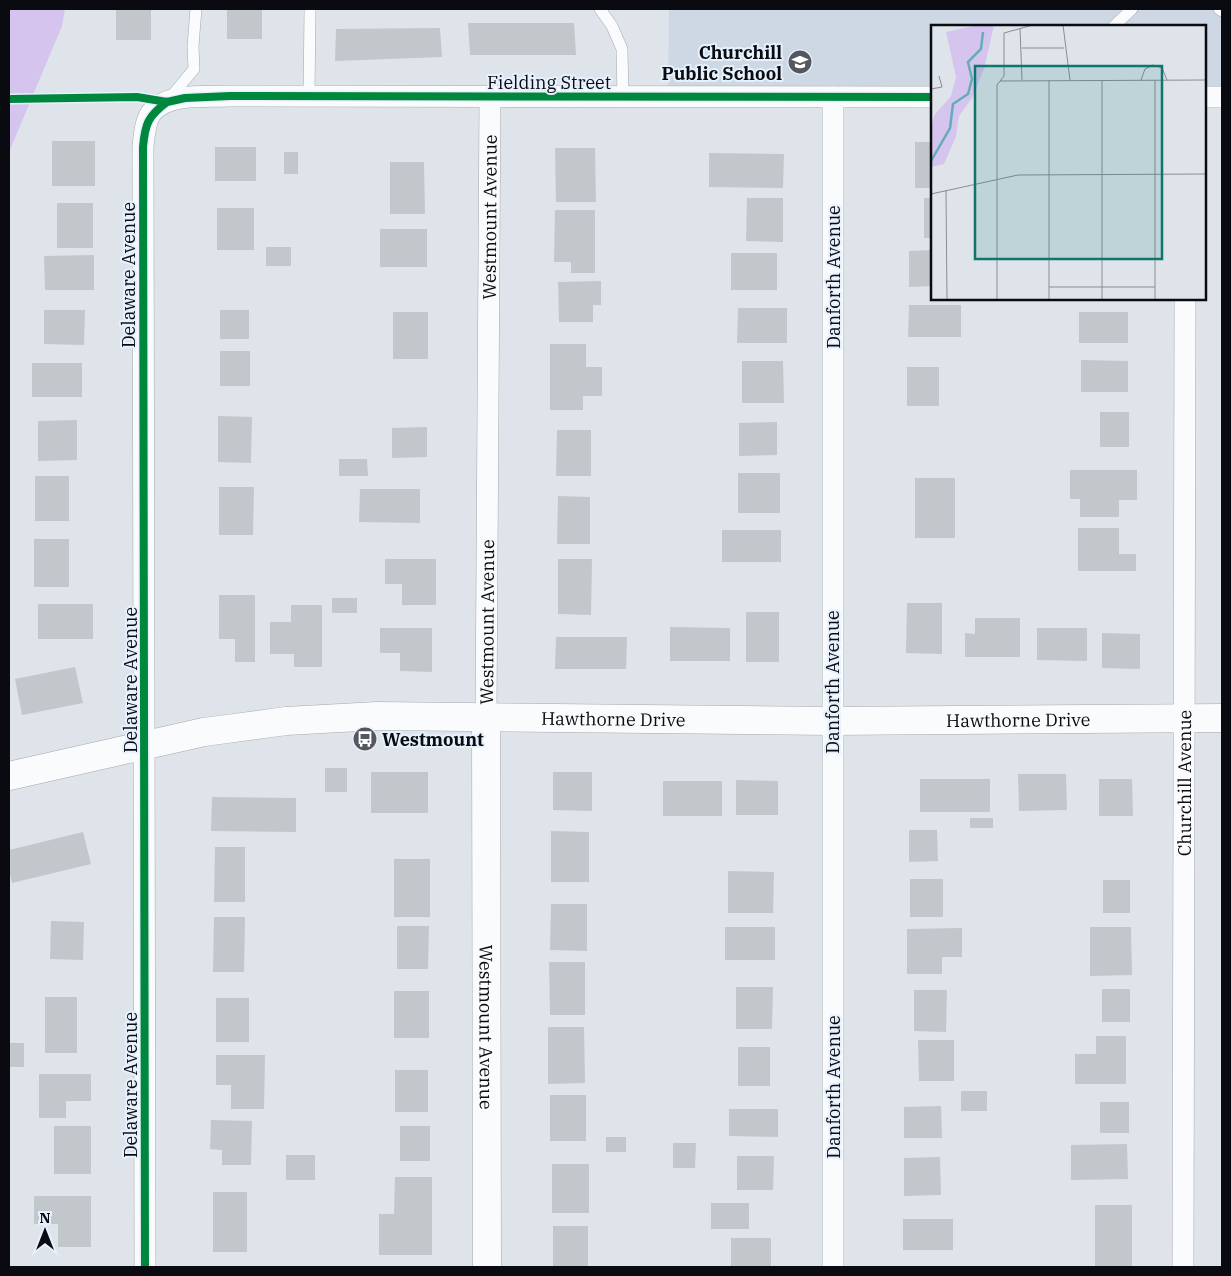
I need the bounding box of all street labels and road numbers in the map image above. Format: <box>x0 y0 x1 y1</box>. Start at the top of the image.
street label: Fielding Street <box>487 71 611 94</box>
street label: Westmount Avenue <box>477 134 501 300</box>
street label: Delaware Avenue <box>117 202 140 348</box>
street label: Danforth Avenue <box>822 205 845 349</box>
street label: Westmount Avenue <box>475 539 499 705</box>
street label: Delaware Avenue <box>119 607 142 753</box>
street label: Danforth Avenue <box>821 610 844 754</box>
street label: Hawthorne Drive <box>541 706 686 731</box>
street label: Hawthorne Drive <box>946 708 1090 732</box>
street label: Churchill Avenue <box>1172 710 1196 856</box>
street label: Westmount Avenue <box>475 944 498 1110</box>
street label: Delaware Avenue <box>119 1012 142 1158</box>
street label: Danforth Avenue <box>822 1015 845 1159</box>

